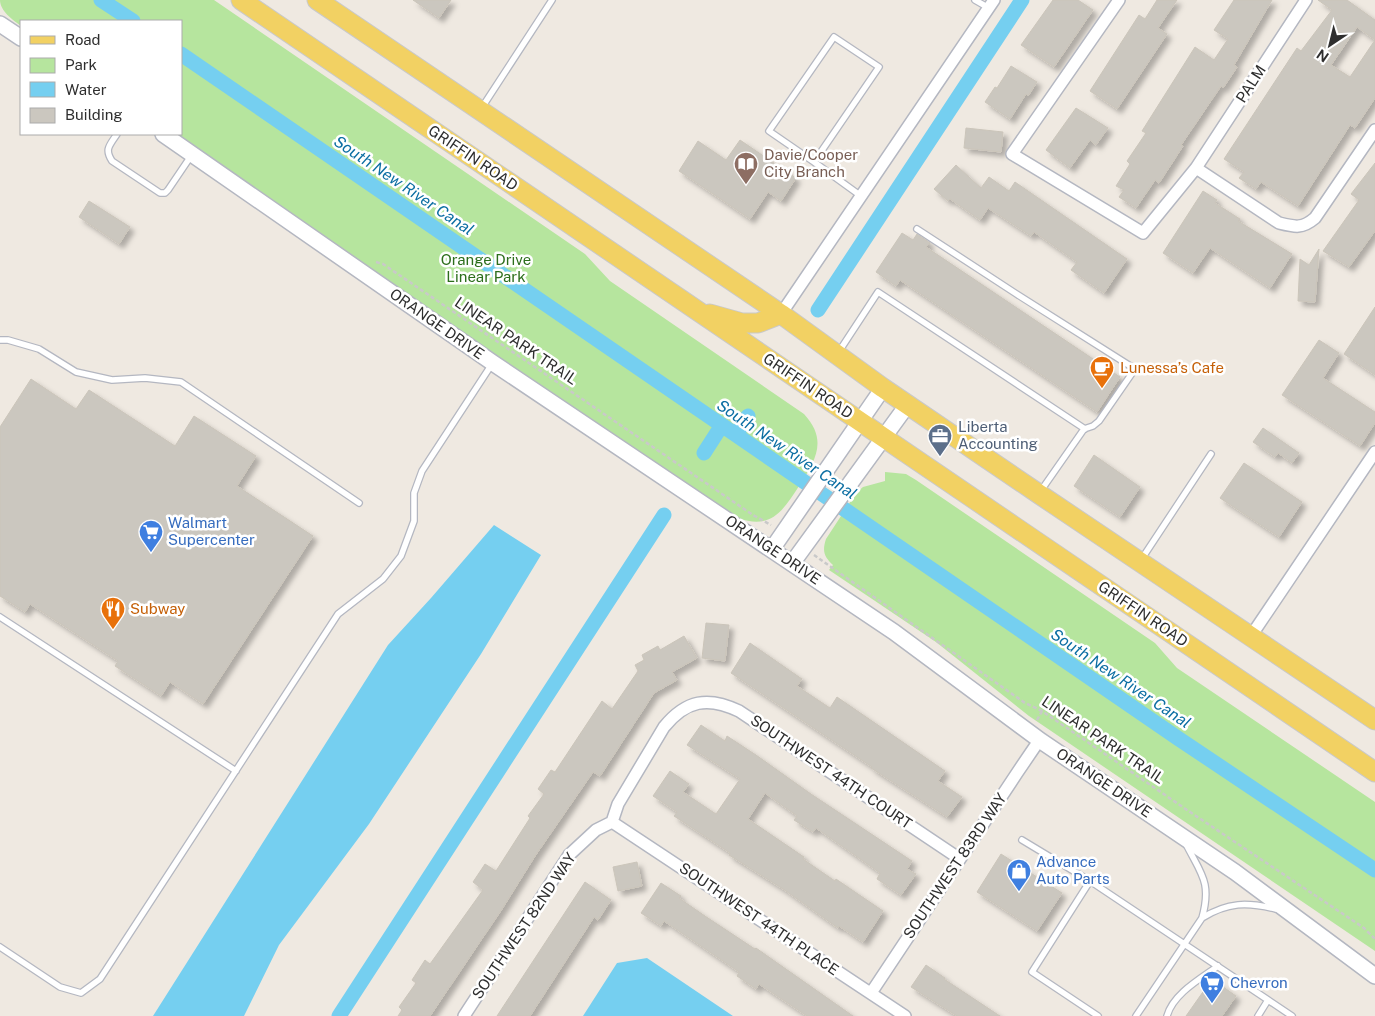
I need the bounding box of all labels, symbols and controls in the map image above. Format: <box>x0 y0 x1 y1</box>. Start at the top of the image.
legend <box>20 20 182 135</box>
north arrow <box>1305 20 1355 70</box>
text: Road <box>65 31 101 48</box>
text: N <box>1313 46 1332 65</box>
text: Park <box>65 56 97 73</box>
street label: PALM <box>1232 62 1269 106</box>
text: Water <box>65 81 107 98</box>
text: Building <box>65 106 123 123</box>
street label: GRIFFIN ROAD <box>425 121 521 194</box>
water label: South New River Canal <box>330 132 477 239</box>
place label: Davie/Cooper City Branch <box>764 146 858 180</box>
library icon: Davie/Cooper City Branch <box>733 151 759 185</box>
park label: Orange Drive Linear Park <box>441 251 531 285</box>
street label: ORANGE DRIVE <box>387 285 488 362</box>
street label: LINEAR PARK TRAIL <box>452 293 581 388</box>
street label: GRIFFIN ROAD <box>760 349 856 422</box>
cafe icon: Lunessa’s Cafe <box>1089 355 1115 389</box>
place label: Lunessa’s Cafe <box>1120 359 1224 376</box>
water label: South New River Canal <box>713 396 860 503</box>
place label: Liberta Accounting <box>958 418 1038 452</box>
office icon: Liberta Accounting <box>927 423 953 457</box>
street label: ORANGE DRIVE <box>722 511 824 588</box>
place label: Walmart Supercenter <box>168 514 255 548</box>
supermarket icon: Walmart Supercenter <box>138 519 164 553</box>
street label: GRIFFIN ROAD <box>1095 577 1191 650</box>
restaurant icon: Subway <box>100 596 126 630</box>
place label: Subway <box>130 600 185 617</box>
water label: South New River Canal <box>1047 625 1194 732</box>
street label: LINEAR PARK TRAIL <box>1039 692 1168 787</box>
street label: SOUTHWEST 44TH COURT <box>747 711 915 832</box>
street label: ORANGE DRIVE <box>1053 744 1155 821</box>
street label: SOUTHWEST 83RD WAY <box>900 790 1010 942</box>
street label: SOUTHWEST 82ND WAY <box>468 849 579 1002</box>
place label: Advance Auto Parts <box>1036 853 1110 887</box>
shop icon: Advance Auto Parts <box>1006 858 1032 892</box>
street label: SOUTHWEST 44TH PLACE <box>676 859 842 978</box>
supermarket icon: Chevron <box>1199 970 1225 1004</box>
place label: Chevron <box>1230 974 1288 991</box>

